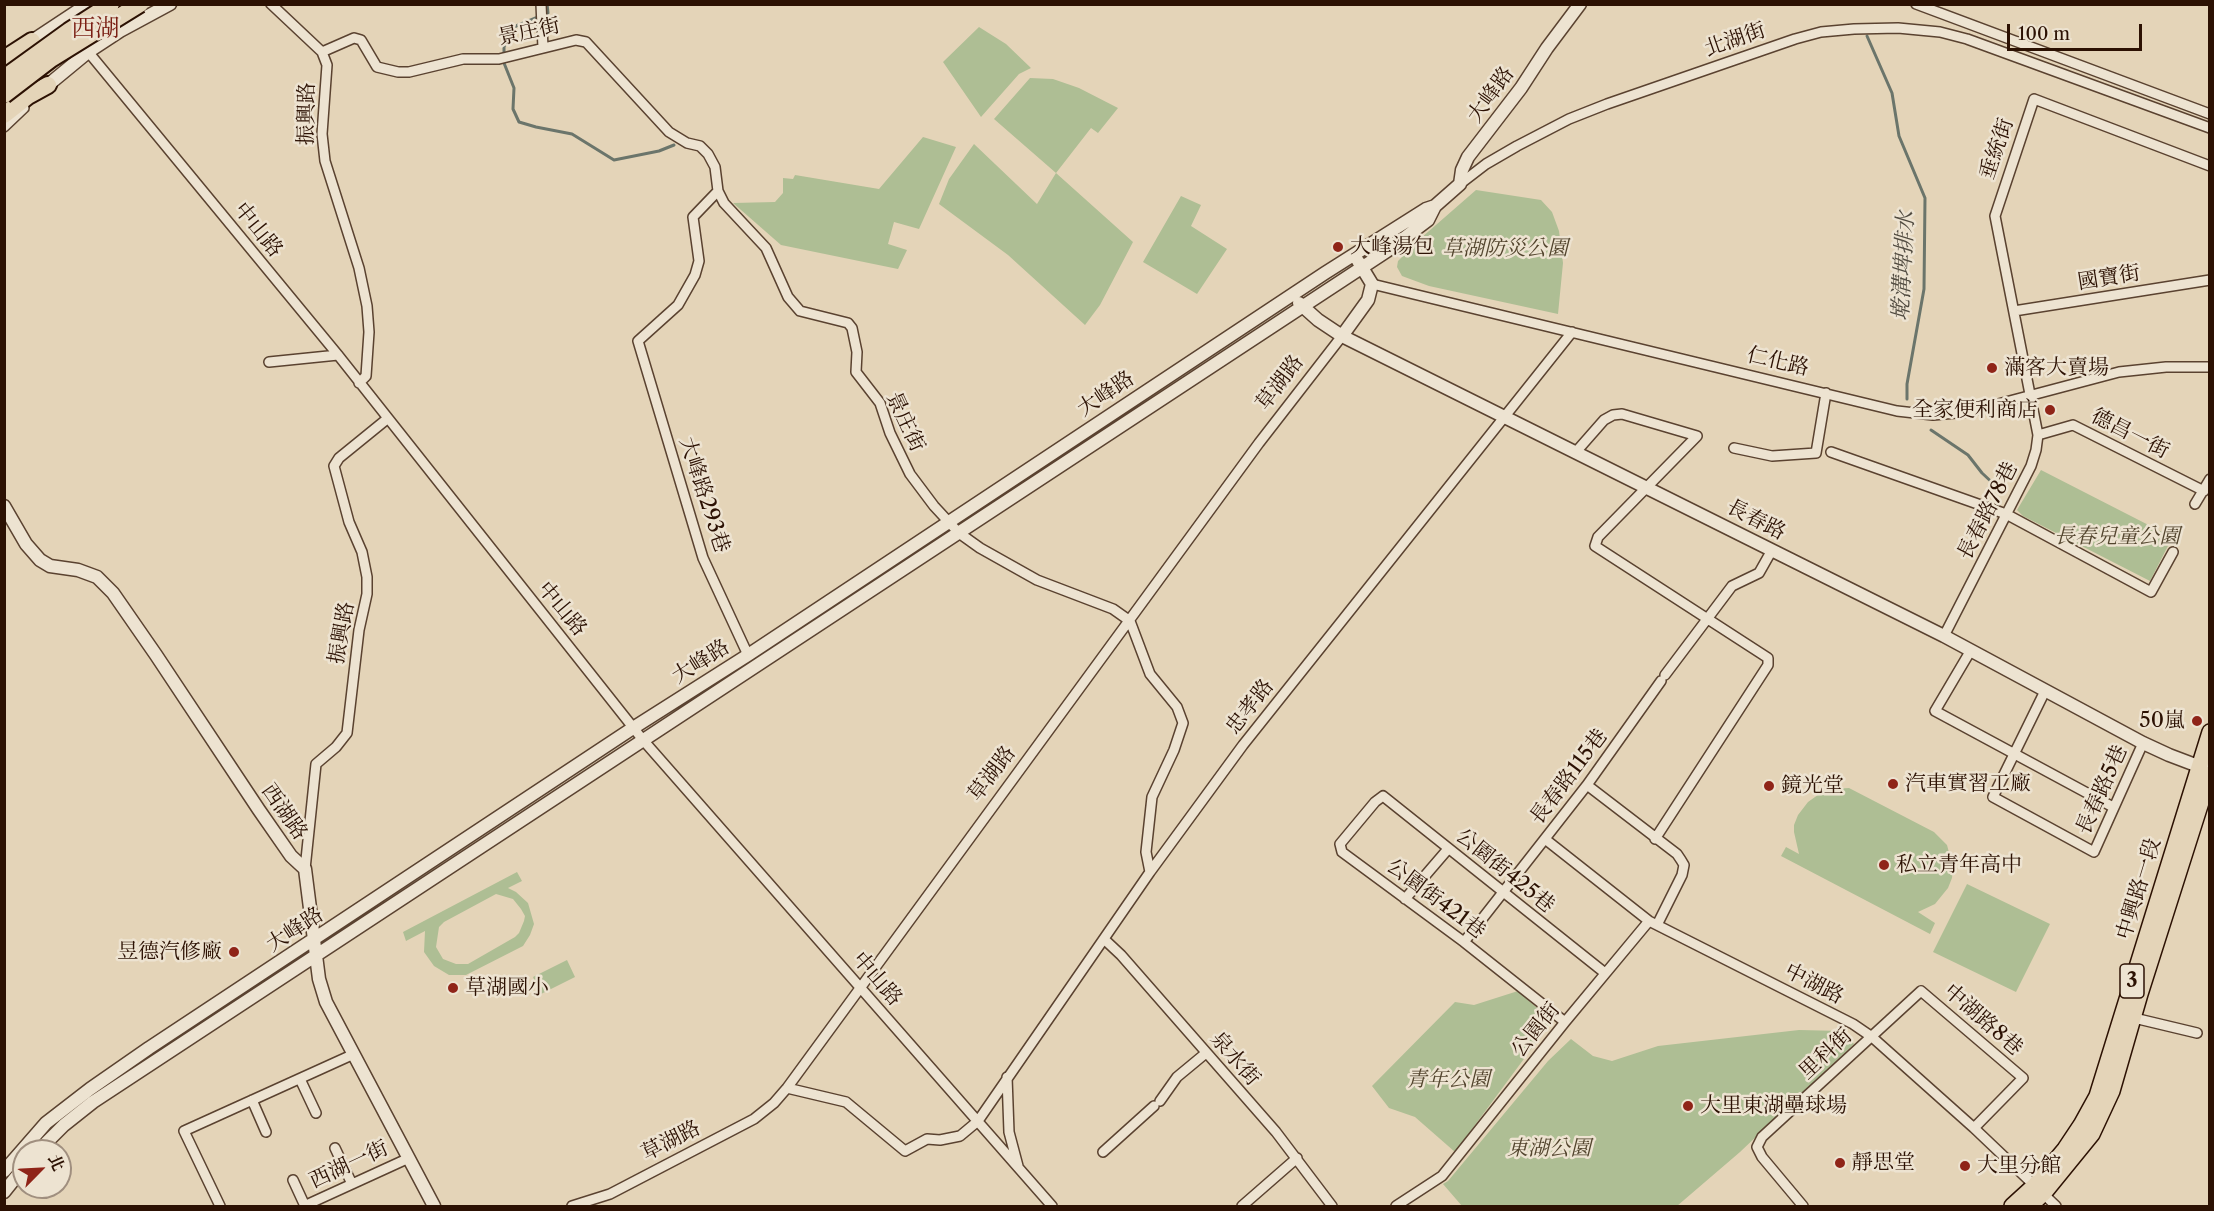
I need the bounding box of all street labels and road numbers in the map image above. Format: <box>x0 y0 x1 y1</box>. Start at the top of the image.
street label: 景庄街 <box>496 13 562 51</box>
street label: 北湖街 <box>1701 18 1769 62</box>
street label: 大峰路 <box>1462 62 1520 128</box>
street label: 振興路 <box>294 82 320 146</box>
street label: 垂統街 <box>1975 115 2019 183</box>
street label: 中山路 <box>228 198 288 262</box>
street label: 國寶街 <box>2076 261 2142 295</box>
street label: 仁化路 <box>1744 343 1812 381</box>
street label: 草湖路 <box>1251 350 1309 416</box>
street label: 大峰路 <box>1073 366 1139 422</box>
street label: 景庄街 <box>880 388 930 456</box>
street label: 德昌一街 <box>2087 404 2173 464</box>
street label: 大峰路293巷 <box>673 434 735 556</box>
street label: 長春路78巷 <box>1953 458 2023 564</box>
street label: 長春路 <box>1722 494 1790 546</box>
street label: 中山路 <box>532 577 592 641</box>
street label: 振興路 <box>324 600 360 666</box>
street label: 大峰路 <box>668 635 734 689</box>
street label: 忠孝路 <box>1221 674 1279 740</box>
street label: 長春路115巷 <box>1525 724 1613 830</box>
street label: 草湖路 <box>963 741 1021 807</box>
street label: 長春路5巷 <box>2071 741 2133 839</box>
street label: 西湖路 <box>256 779 312 845</box>
street label: 公園街425巷 <box>1451 824 1559 918</box>
street label: 中興路一段 <box>2112 835 2166 943</box>
street label: 公園街421巷 <box>1382 854 1490 944</box>
street label: 大峰路 <box>262 902 328 958</box>
street label: 中山路 <box>847 947 907 1011</box>
street label: 中湖路 <box>1780 958 1848 1010</box>
road number: 3 <box>2120 964 2144 998</box>
street label: 中湖路8巷 <box>1938 979 2028 1061</box>
street label: 公園街 <box>1506 998 1566 1062</box>
street label: 里科街 <box>1794 1023 1858 1085</box>
street label: 泉水街 <box>1205 1027 1265 1091</box>
street label: 草湖路 <box>637 1115 705 1167</box>
street label: 西湖一街 <box>306 1136 392 1194</box>

